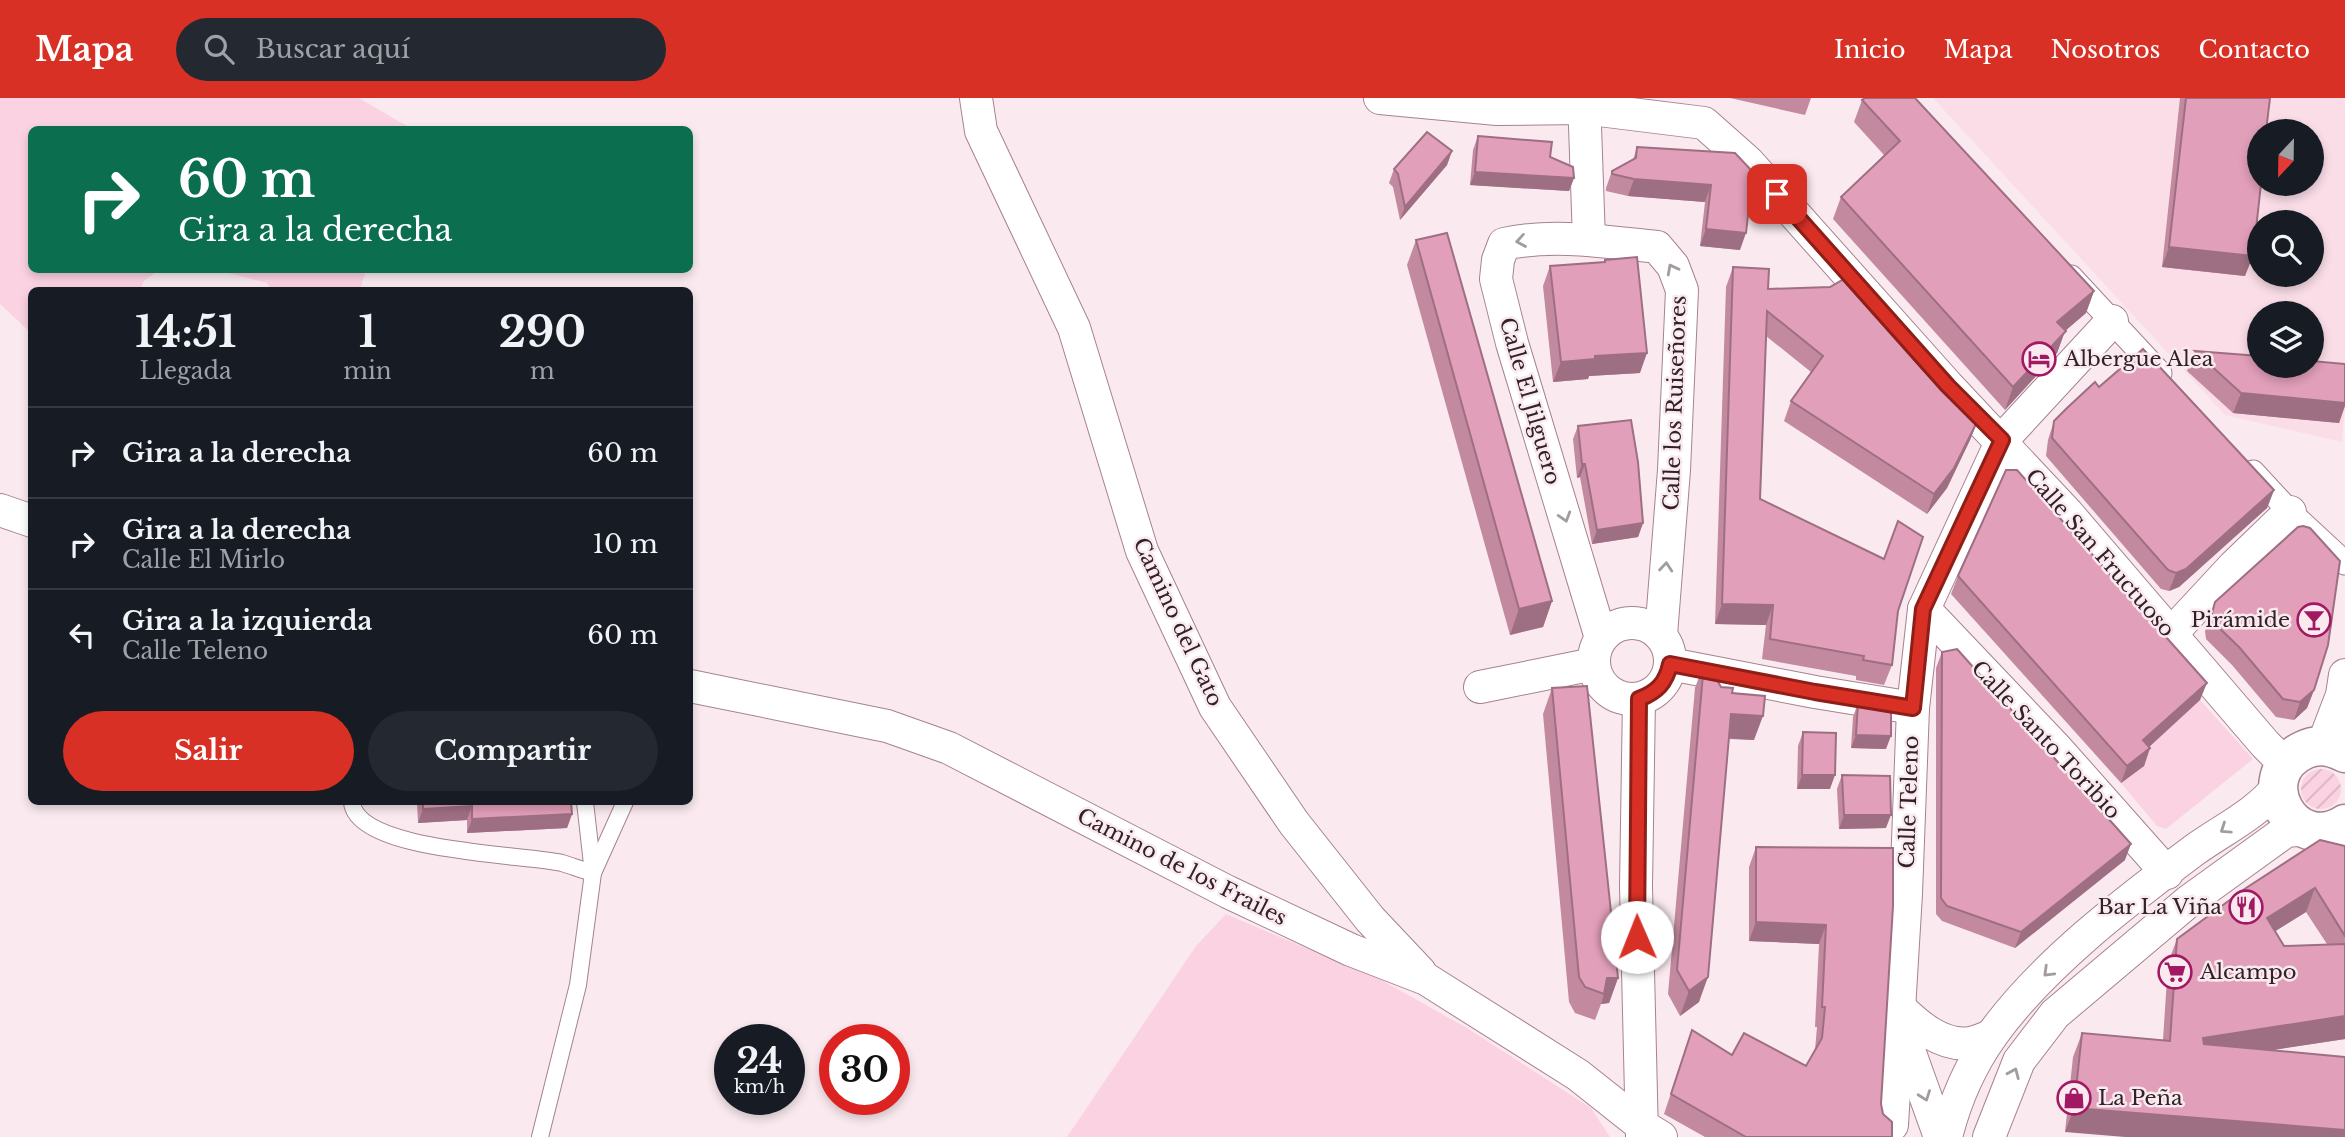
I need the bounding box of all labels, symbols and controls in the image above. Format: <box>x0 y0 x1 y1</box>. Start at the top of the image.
search box <box>176 18 666 81</box>
text: Mapa <box>35 29 134 70</box>
icon: search <box>200 30 238 68</box>
text: Buscar aquí <box>256 33 410 65</box>
text: Inicio <box>1834 35 1905 64</box>
text: Mapa <box>1943 35 2012 64</box>
text: Nosotros <box>2050 35 2161 64</box>
text: Contacto <box>2199 35 2310 64</box>
north arrow <box>2247 119 2324 196</box>
map controls <box>2247 119 2324 378</box>
text: 60 m <box>178 149 315 210</box>
icon: right <box>63 154 154 245</box>
pin <box>1747 164 1807 224</box>
icon: arrive <box>1758 175 1796 213</box>
text: Gira a la derecha <box>178 210 452 250</box>
button: search <box>2247 210 2324 287</box>
one-way arrow <box>1515 233 1527 248</box>
one-way arrow <box>1667 263 1681 276</box>
street label: Calle los Ruiseñores <box>1658 295 1692 511</box>
button: layers <box>2247 301 2324 378</box>
text: 14:51 <box>135 306 236 358</box>
text: 1 <box>358 306 377 358</box>
text: 290 <box>499 306 586 358</box>
street label: Calle El Jilguero <box>1494 315 1566 487</box>
hotel icon: Albergue Alea <box>2020 340 2058 378</box>
place label: Albergue Alea <box>2063 346 2214 372</box>
text: Llegada <box>140 357 232 385</box>
text: min <box>343 357 392 385</box>
text: m <box>530 357 555 385</box>
icon: right <box>63 434 101 472</box>
text: Gira a la derecha <box>122 437 351 469</box>
text: 60 m <box>587 437 658 469</box>
street label: Calle San Fructuoso <box>2020 464 2180 642</box>
one-way arrow <box>1556 511 1571 523</box>
text: Gira a la derecha <box>122 514 351 546</box>
icon: right <box>63 525 101 563</box>
text: 10 m <box>592 528 658 560</box>
street label: Camino del Gato <box>1128 534 1228 710</box>
text: Calle El Mirlo <box>122 546 285 574</box>
one-way arrow <box>1658 561 1673 572</box>
bar icon: Pirámide <box>2295 601 2333 639</box>
text: Gira a la izquierda <box>122 605 372 637</box>
place label: Pirámide <box>2191 607 2290 633</box>
icon: left <box>63 616 101 654</box>
text: 60 m <box>587 619 658 651</box>
text: Calle Teleno <box>122 637 268 665</box>
street label: Calle Santo Toribio <box>1966 655 2126 825</box>
button: Salir <box>63 711 354 791</box>
button: Compartir <box>368 711 658 791</box>
street label: Calle Teleno <box>1894 735 1924 869</box>
street label: Camino de los Frailes <box>1073 803 1291 931</box>
one-way arrow <box>2220 821 2233 834</box>
restaurant icon: Bar La Viña <box>2227 888 2265 926</box>
place label: Bar La Viña <box>2097 894 2222 920</box>
position arrow <box>1600 900 1674 974</box>
supermarket icon: Alcampo <box>2156 953 2194 991</box>
place label: Alcampo <box>2199 959 2296 985</box>
one-way arrow <box>2043 963 2056 976</box>
speed limit sign: 30 <box>819 1024 910 1115</box>
text: 24 <box>736 1039 783 1082</box>
one-way arrow <box>2006 1068 2020 1081</box>
text: km/h <box>734 1076 785 1098</box>
shop icon: La Peña <box>2055 1079 2093 1117</box>
place label: La Peña <box>2098 1085 2183 1111</box>
one-way arrow <box>1917 1089 1931 1101</box>

